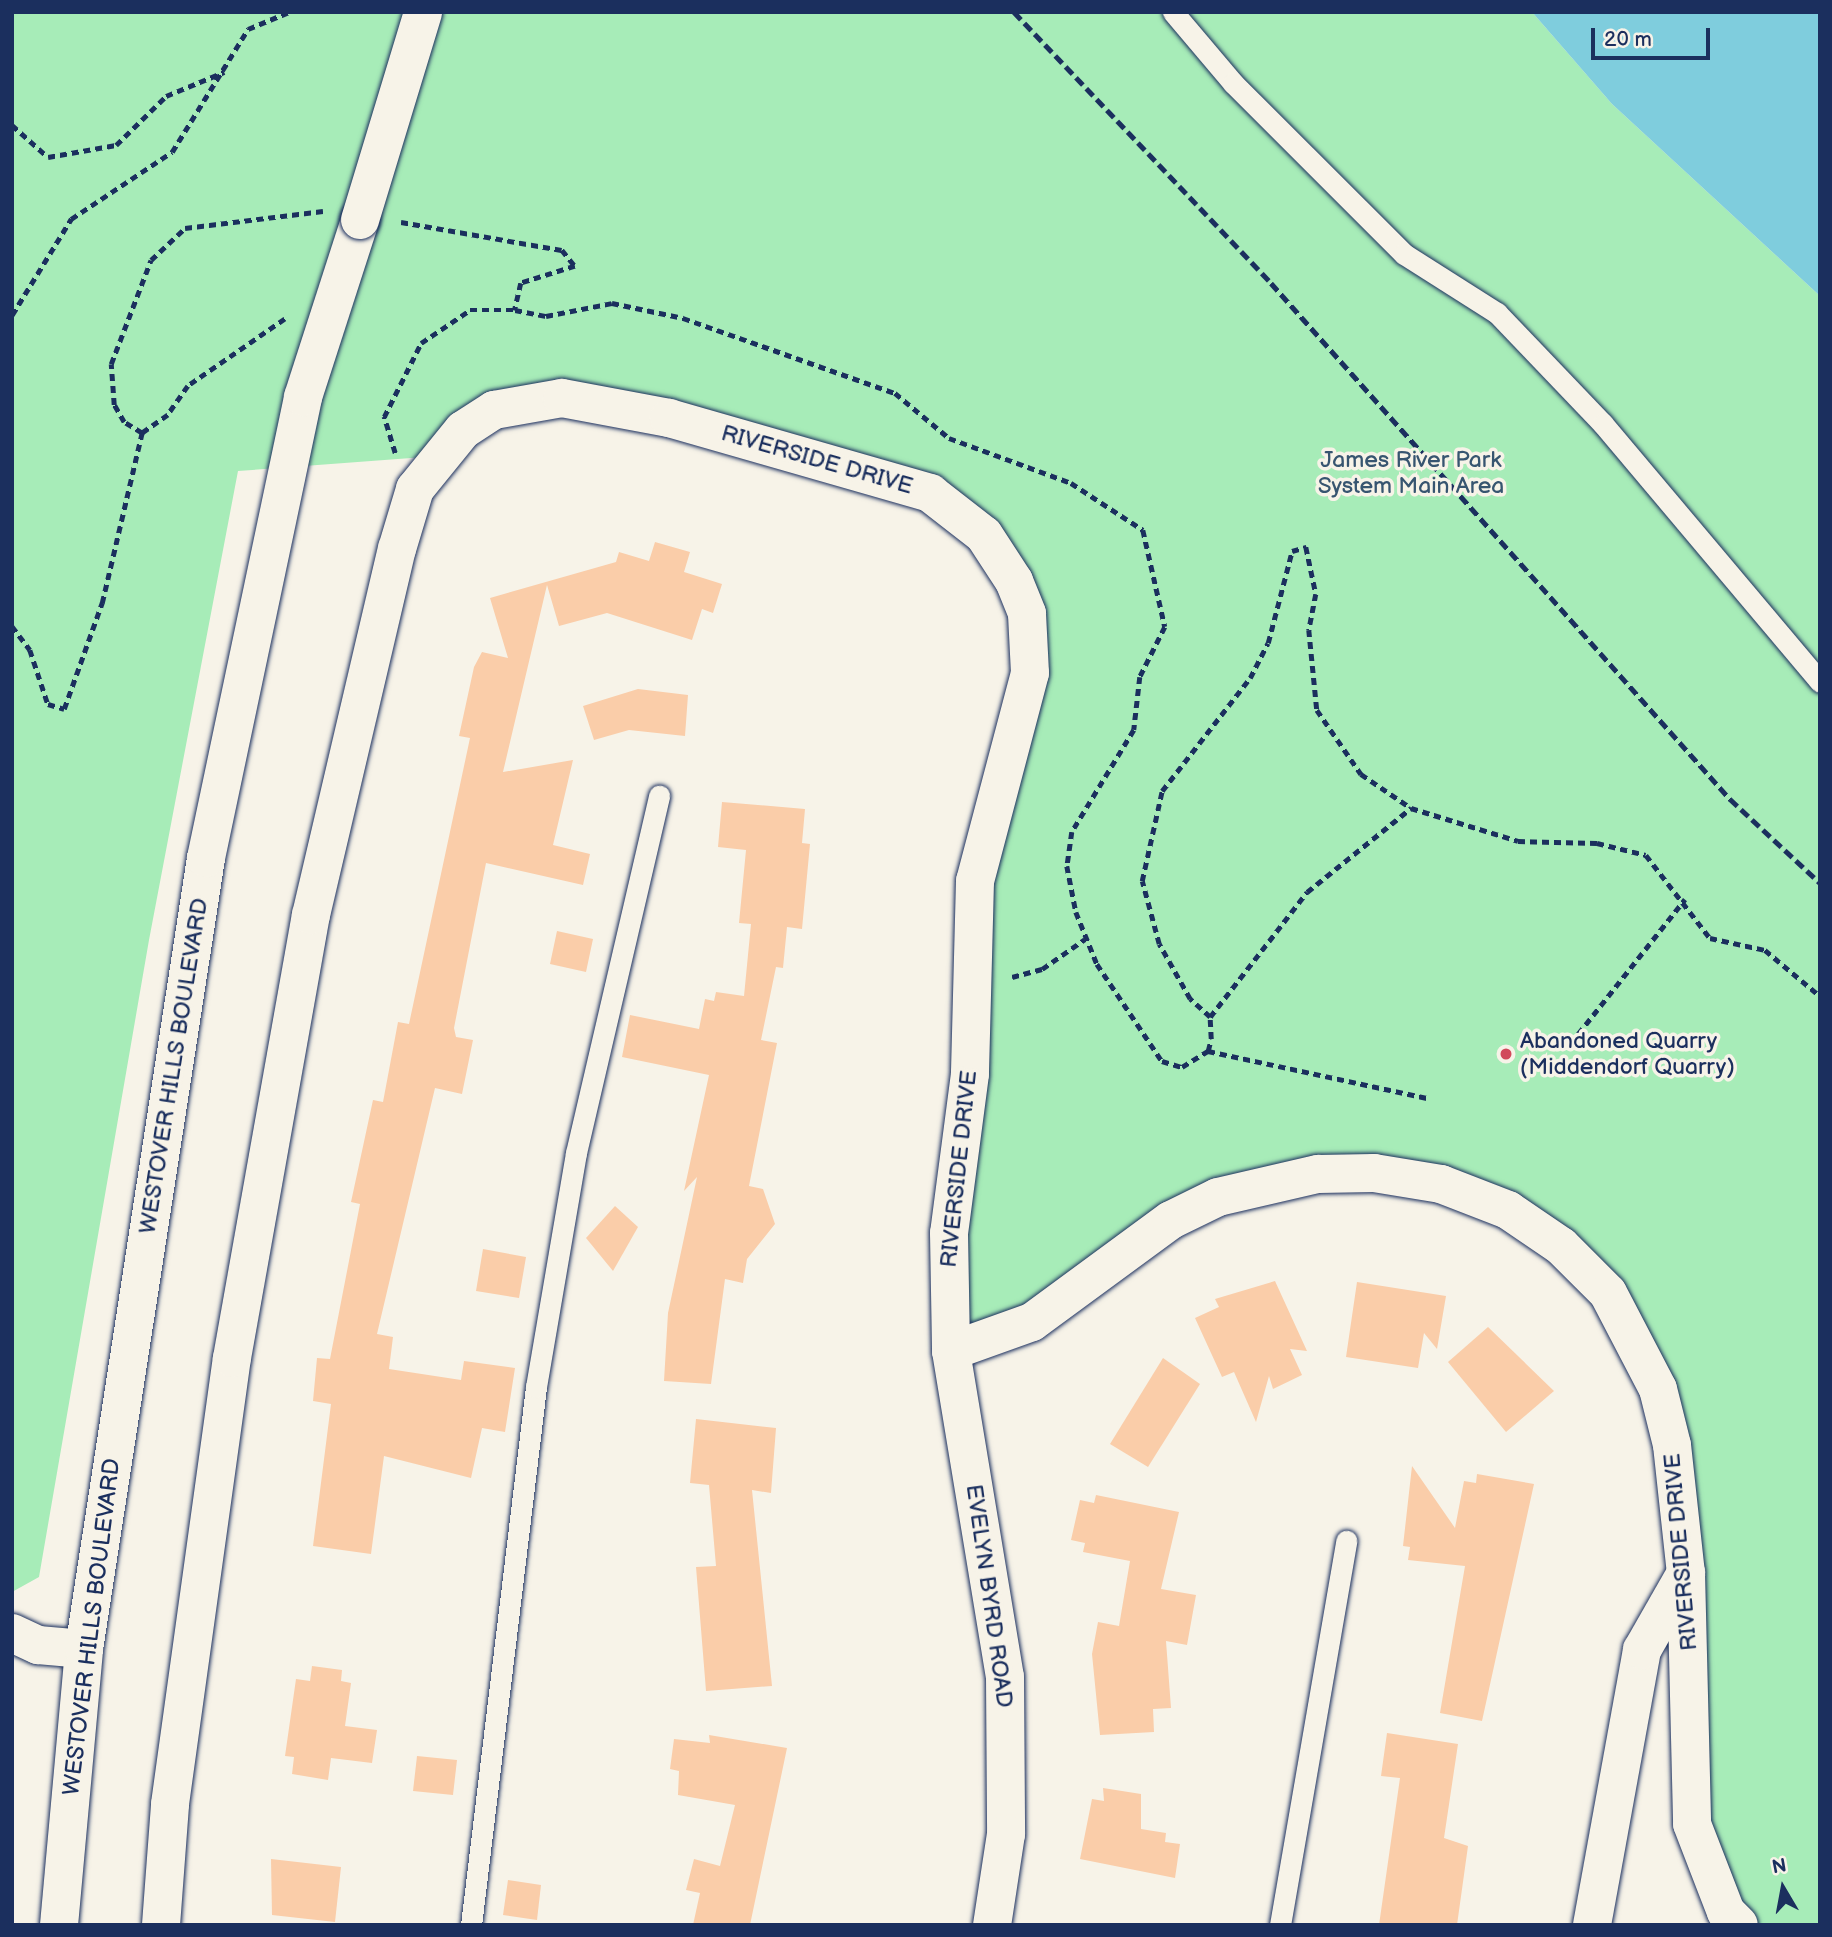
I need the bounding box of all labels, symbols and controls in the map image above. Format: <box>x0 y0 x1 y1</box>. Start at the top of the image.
scale bar <box>1594 14 1713 58</box>
text: 20 m <box>1604 27 1652 52</box>
street label: RIVERSIDE DRIVE <box>718 419 916 501</box>
park label: James River Park System Main Area <box>1318 446 1504 500</box>
street label: WESTOVER HILLS BOULEVARD <box>134 896 214 1236</box>
place label: Abandoned Quarry (Middendorf Quarry) <box>1520 1027 1735 1081</box>
marker: Abandoned Quarry (Middendorf Quarry) <box>1498 1046 1514 1062</box>
street label: RIVERSIDE DRIVE <box>935 1069 983 1269</box>
street label: RIVERSIDE DRIVE <box>1659 1452 1703 1652</box>
street label: WESTOVER HILLS BOULEVARD <box>58 1457 126 1797</box>
street label: EVELYN BYRD ROAD <box>960 1483 1018 1709</box>
north arrow <box>1748 1853 1818 1923</box>
text: N <box>1770 1854 1788 1879</box>

